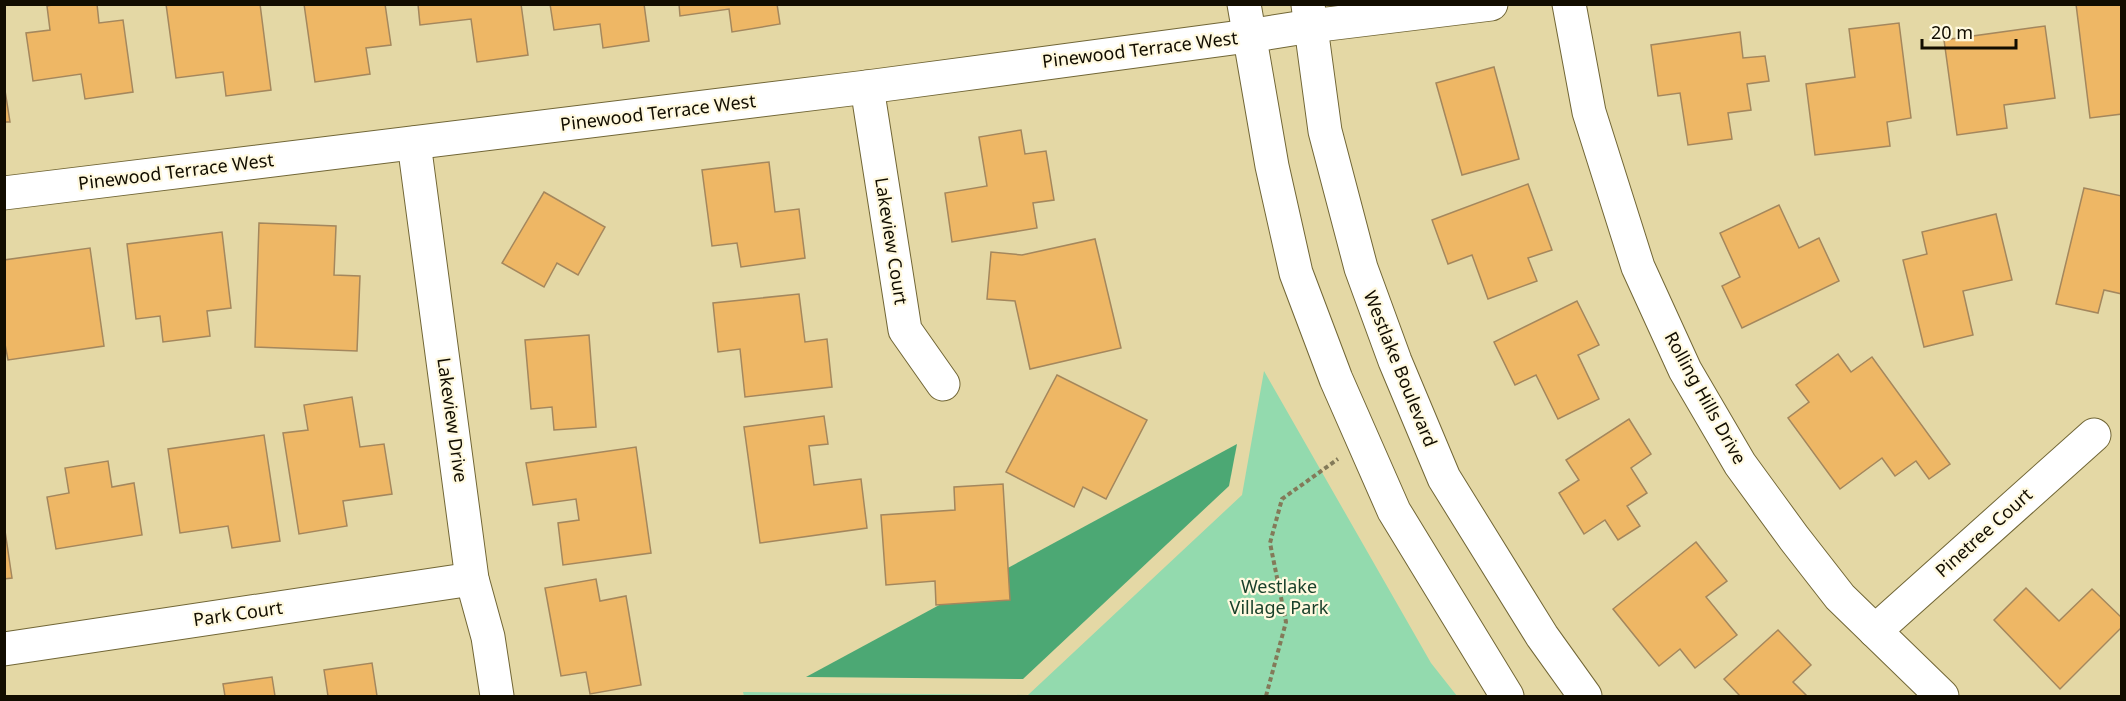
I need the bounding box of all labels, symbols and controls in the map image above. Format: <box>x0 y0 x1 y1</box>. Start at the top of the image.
scale bar <box>1922 12 2016 50</box>
text: 20 m <box>1931 20 1973 44</box>
street label: Pinewood Terrace West <box>1041 25 1239 73</box>
street label: Pinewood Terrace West <box>559 88 757 136</box>
street label: Pinewood Terrace West <box>77 147 275 195</box>
street label: Lakeview Court <box>870 175 914 307</box>
street label: Westlake Boulevard <box>1359 287 1443 450</box>
street label: Rolling Hills Drive <box>1660 327 1752 468</box>
street label: Lakeview Drive <box>432 356 474 484</box>
street label: Pinetree Court <box>1930 482 2037 582</box>
park label: Westlake Village Park <box>1230 574 1329 619</box>
street label: Park Court <box>192 595 285 631</box>

